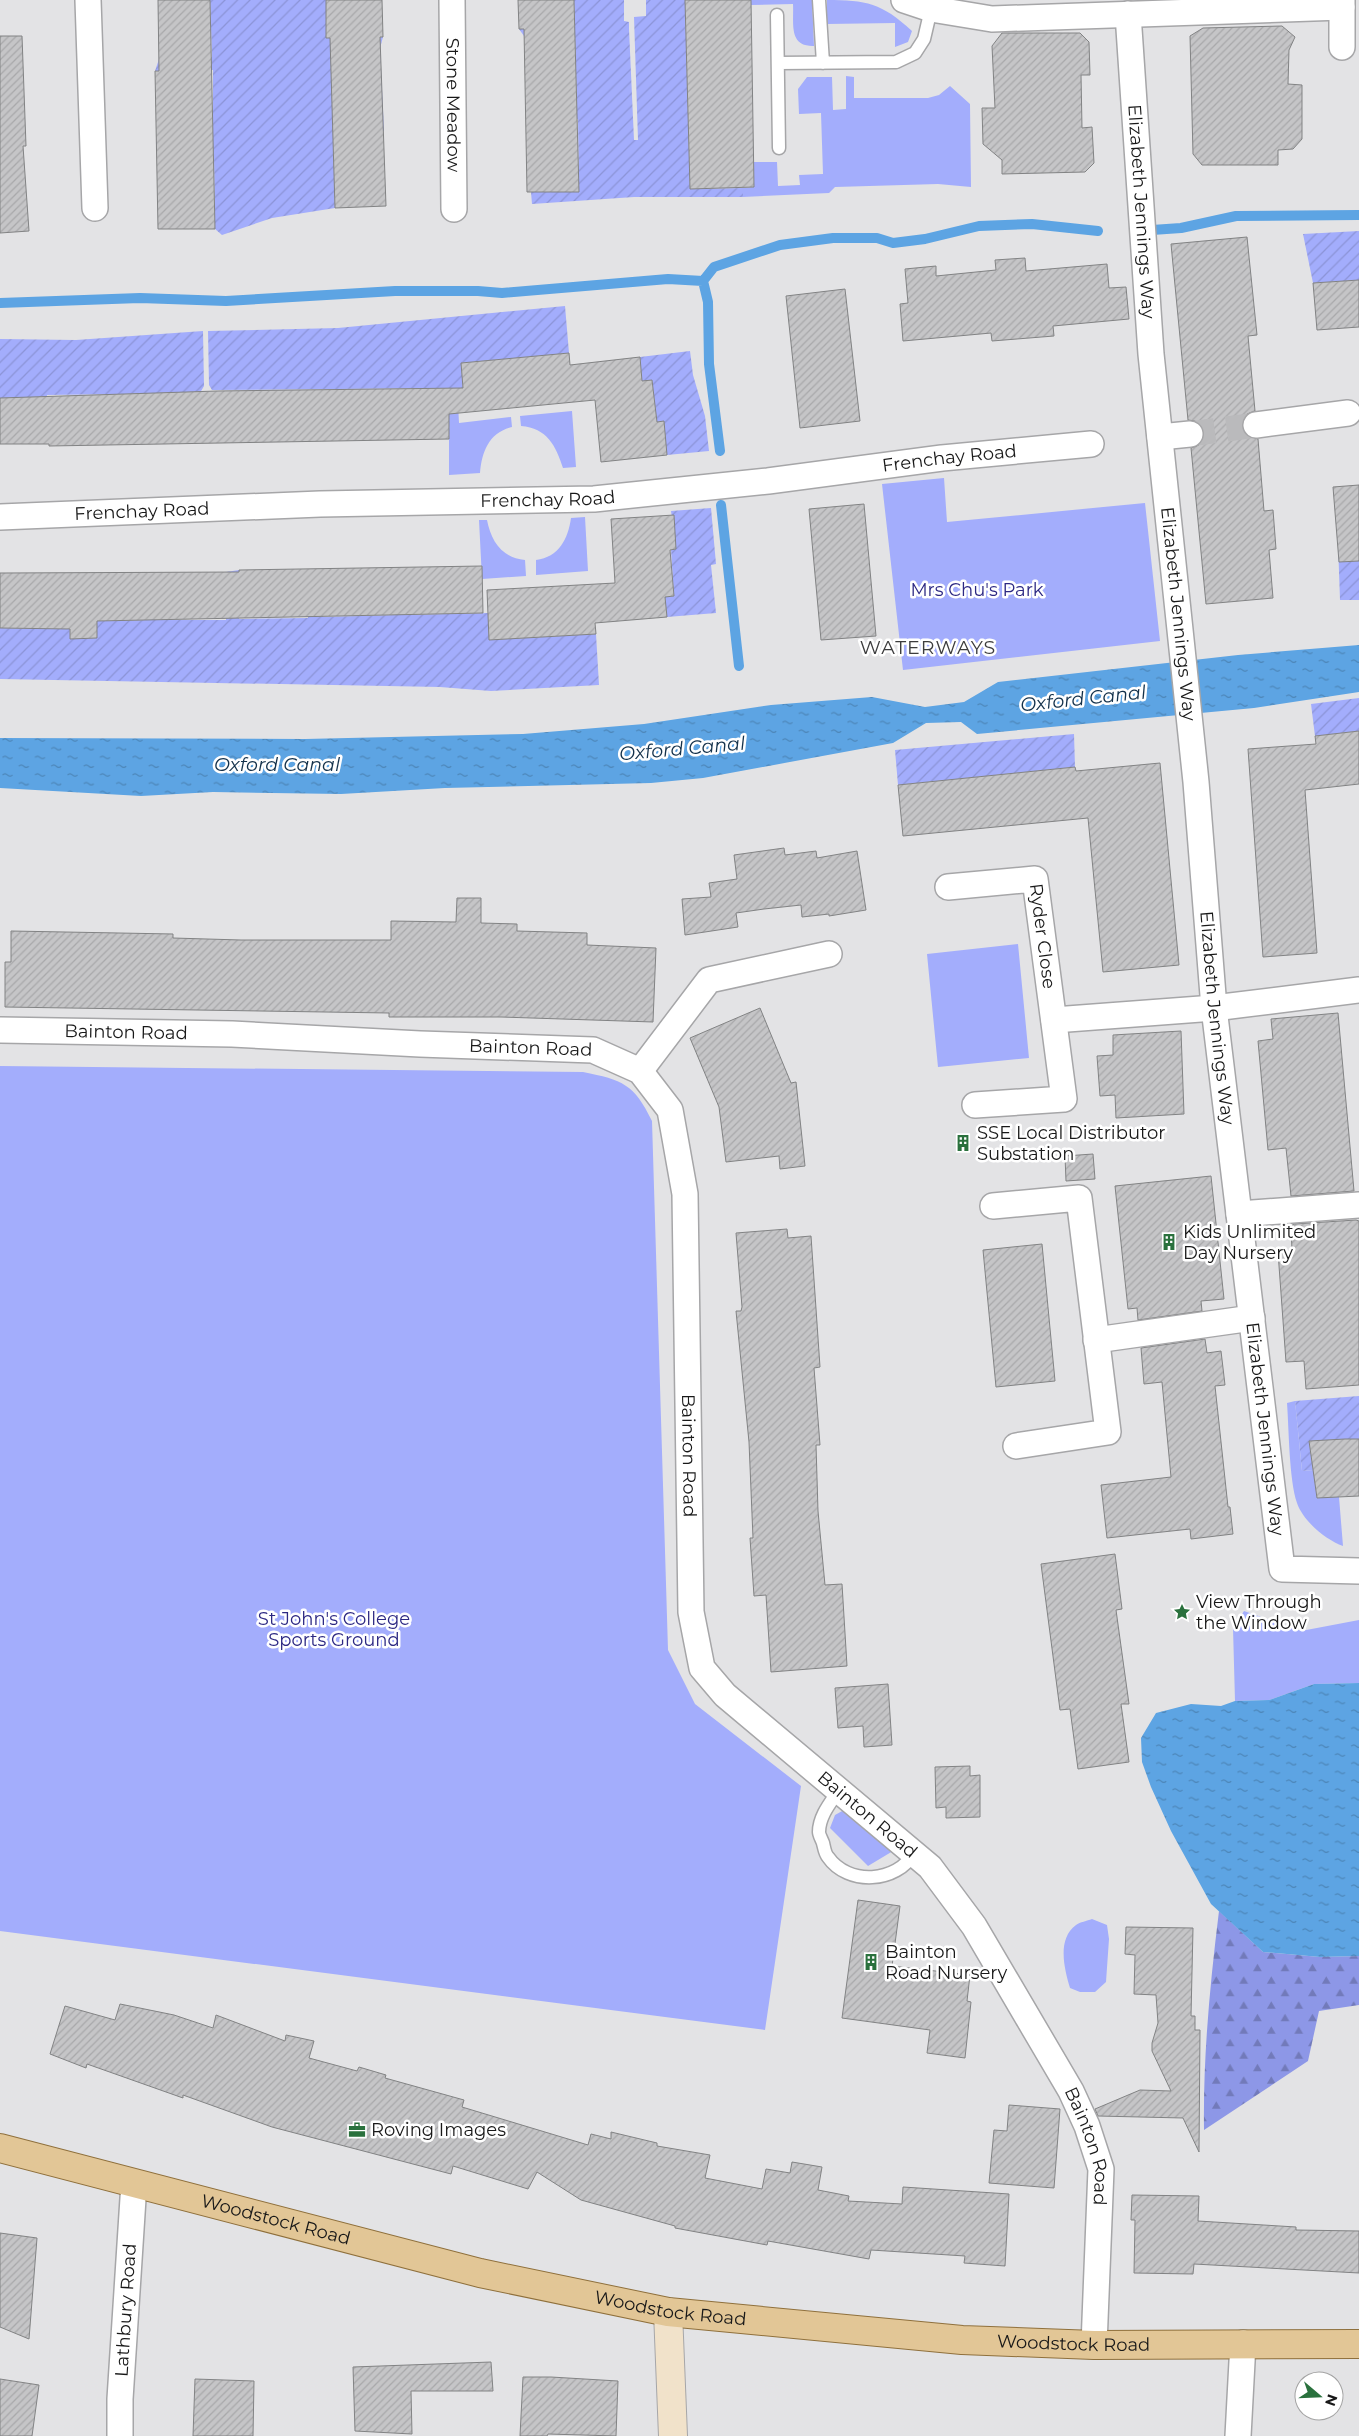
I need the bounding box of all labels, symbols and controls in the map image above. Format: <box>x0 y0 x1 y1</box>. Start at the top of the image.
street label: Stone Meadow <box>441 38 465 173</box>
street label: Elizabeth Jennings Way <box>1123 104 1160 320</box>
street label: Frenchay Road <box>881 440 1018 477</box>
street label: Frenchay Road <box>480 486 616 512</box>
street label: Frenchay Road <box>74 497 210 525</box>
street label: Elizabeth Jennings Way <box>1156 506 1201 722</box>
park label: Mrs Chu's Park <box>910 579 1044 601</box>
district label: WATERWAYS <box>860 636 996 659</box>
water label: Oxford Canal <box>1019 680 1148 717</box>
water label: Oxford Canal <box>618 731 747 765</box>
water label: Oxford Canal <box>214 753 341 776</box>
street label: Ryder Close <box>1025 882 1060 990</box>
street label: Elizabeth Jennings Way <box>1195 910 1239 1126</box>
street label: Bainton Road <box>64 1020 188 1044</box>
street label: Bainton Road <box>469 1035 593 1061</box>
place label: SSE Local Distributor Substation <box>977 1122 1165 1165</box>
building icon: SSE Local Distributor Substation <box>953 1133 973 1153</box>
place label: Kids Unlimited Day Nursery <box>1183 1221 1316 1264</box>
building icon: Kids Unlimited Day Nursery <box>1159 1232 1179 1252</box>
street label: Elizabeth Jennings Way <box>1241 1321 1289 1537</box>
street label: Bainton Road <box>677 1394 701 1517</box>
place label: View Through the Window <box>1196 1591 1322 1634</box>
place icon: View Through the Window <box>1172 1602 1192 1622</box>
park label: St John's College Sports Ground <box>258 1608 410 1651</box>
street label: Bainton Road <box>813 1766 922 1863</box>
place label: Bainton Road Nursery <box>885 1941 1007 1984</box>
building icon: Bainton Road Nursery <box>861 1952 881 1972</box>
street label: Bainton Road <box>1060 2083 1112 2206</box>
place label: Roving Images <box>371 2119 506 2141</box>
office icon: Roving Images <box>347 2120 367 2140</box>
street label: Woodstock Road <box>199 2190 353 2250</box>
street label: Lathbury Road <box>110 2243 141 2378</box>
street label: Woodstock Road <box>593 2286 747 2330</box>
street label: Woodstock Road <box>996 2330 1150 2356</box>
north arrow <box>1294 2371 1344 2421</box>
text: N <box>1321 2392 1342 2409</box>

